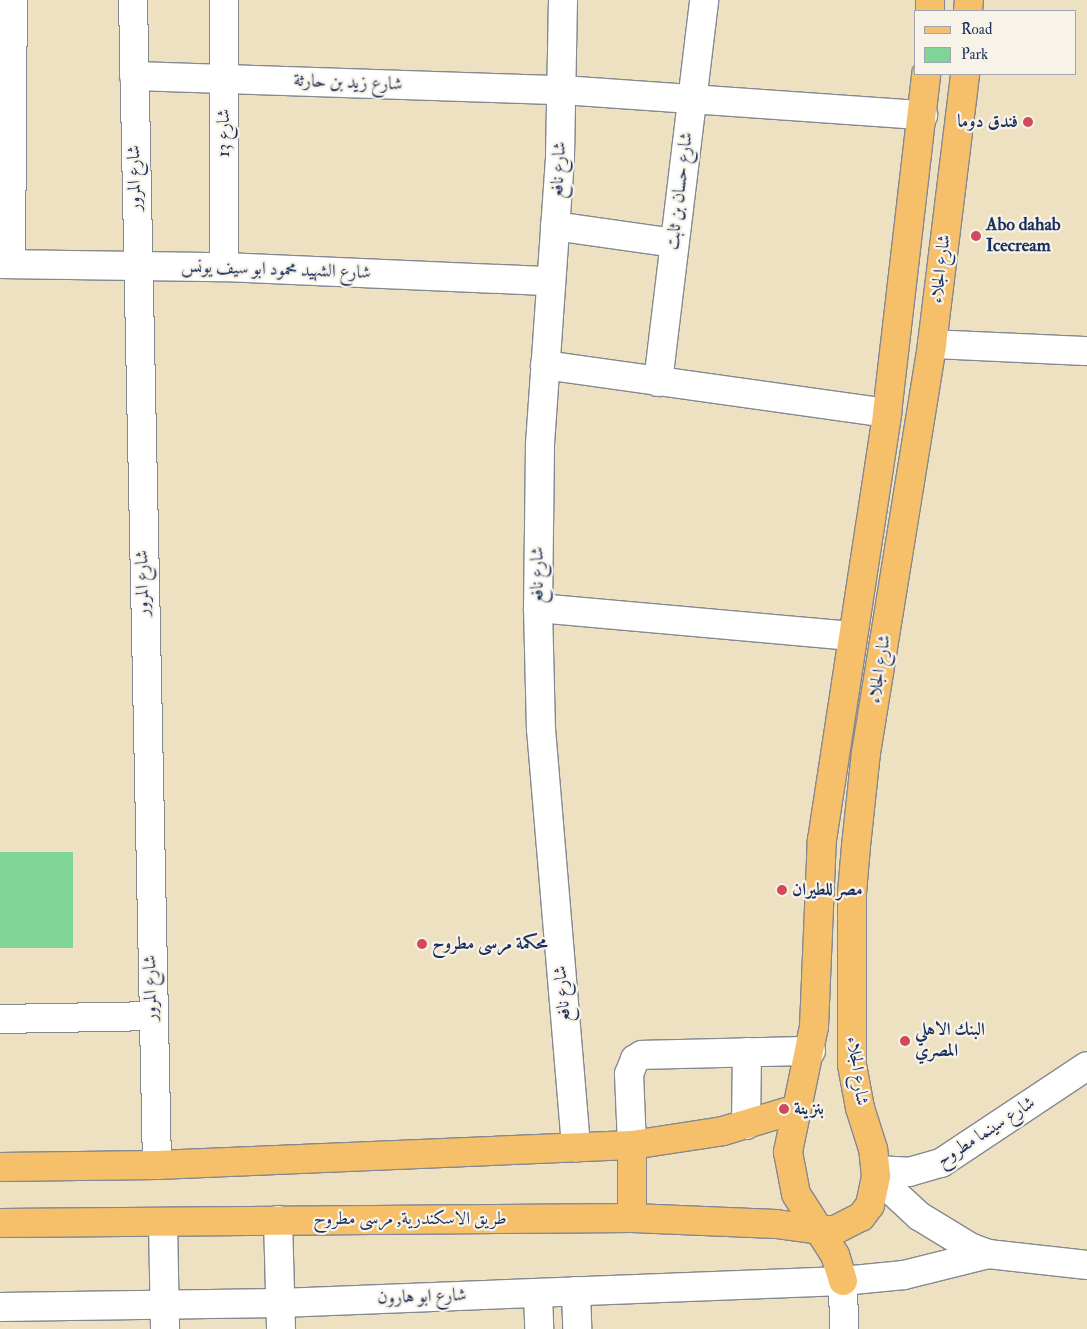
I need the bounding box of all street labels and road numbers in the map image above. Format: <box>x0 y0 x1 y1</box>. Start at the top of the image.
street label: شارع زيد بن حارثة <box>293 70 403 96</box>
street label: شارع 13 <box>213 109 235 157</box>
street label: شارع حسان بن ثابت <box>662 131 698 251</box>
street label: شارع نافع <box>547 141 571 199</box>
street label: شارع المرور <box>124 145 146 211</box>
street label: شارع الجلاء <box>926 233 956 305</box>
street label: شارع الشهيد محمود ابو سيف يونس <box>181 256 371 284</box>
street label: شارع نافع <box>527 547 549 603</box>
street label: شارع المرور <box>132 550 154 616</box>
street label: شارع الجلاء <box>864 633 896 705</box>
street label: شارع المرور <box>140 955 162 1021</box>
street label: شارع نافع <box>550 965 576 1023</box>
street label: شارع الجلاء <box>841 1035 873 1107</box>
street label: شارع سينما مطروح <box>933 1092 1039 1172</box>
street label: طريق الاسكندرية, مرسى مطروح <box>313 1208 507 1230</box>
street label: شارع ابو هارون <box>377 1285 467 1309</box>

